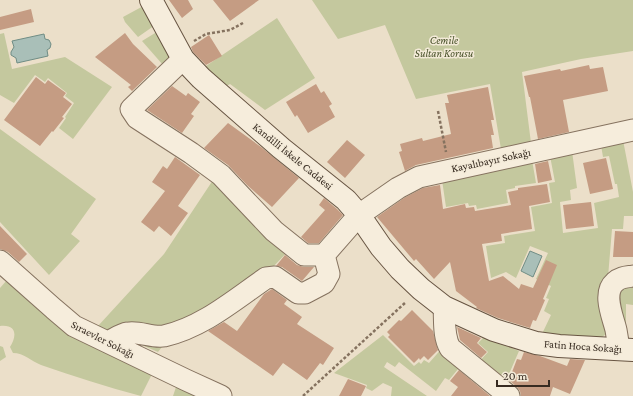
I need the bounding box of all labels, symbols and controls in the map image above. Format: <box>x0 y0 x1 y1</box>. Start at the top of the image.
park label: Cemile Sultan Korusu <box>415 34 474 59</box>
street label: Kandilli İskele Caddesi <box>251 120 335 192</box>
street label: Kayalıbayır Sokağı <box>450 146 532 175</box>
street label: Sıraevler Sokağı <box>69 318 137 361</box>
street label: Fatin Hoca Sokağı <box>543 337 623 356</box>
scale bar <box>497 362 549 388</box>
text: 20 m <box>503 369 528 383</box>

